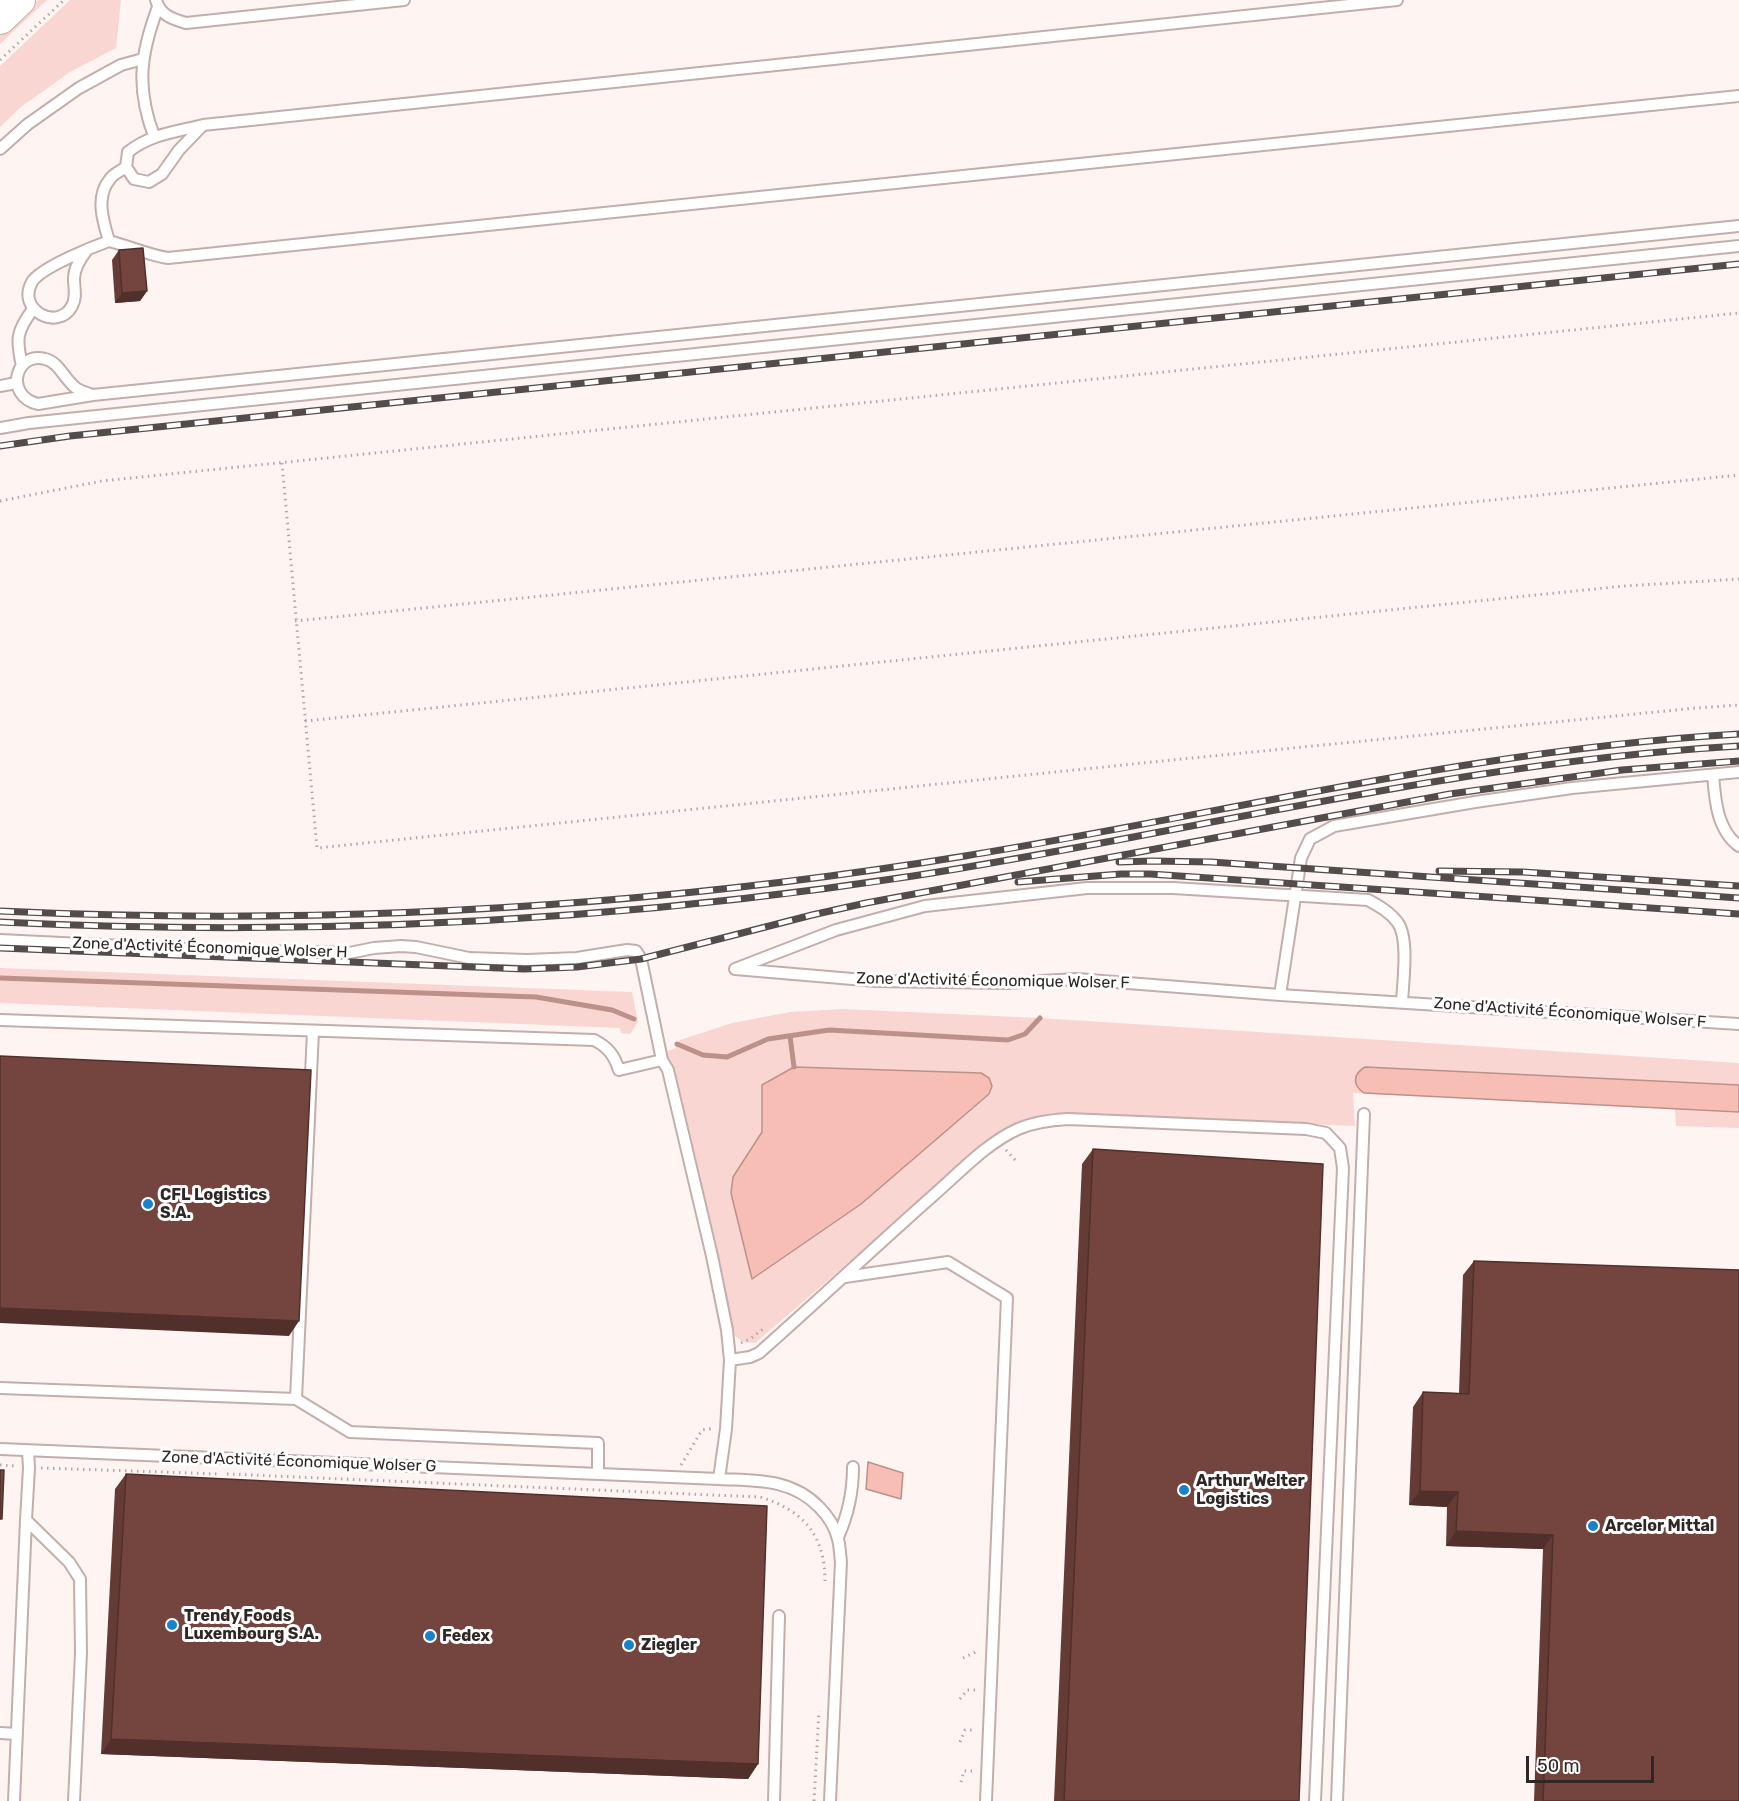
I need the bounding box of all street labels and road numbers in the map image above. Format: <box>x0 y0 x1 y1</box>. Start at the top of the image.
street label: Zone d'Activité Économique Wolser H <box>72 934 348 962</box>
street label: Zone d'Activité Économique Wolser F <box>856 969 1130 993</box>
street label: Zone d'Activité Économique Wolser F <box>1433 994 1707 1032</box>
street label: Zone d'Activité Économique Wolser G <box>161 1448 437 1476</box>

